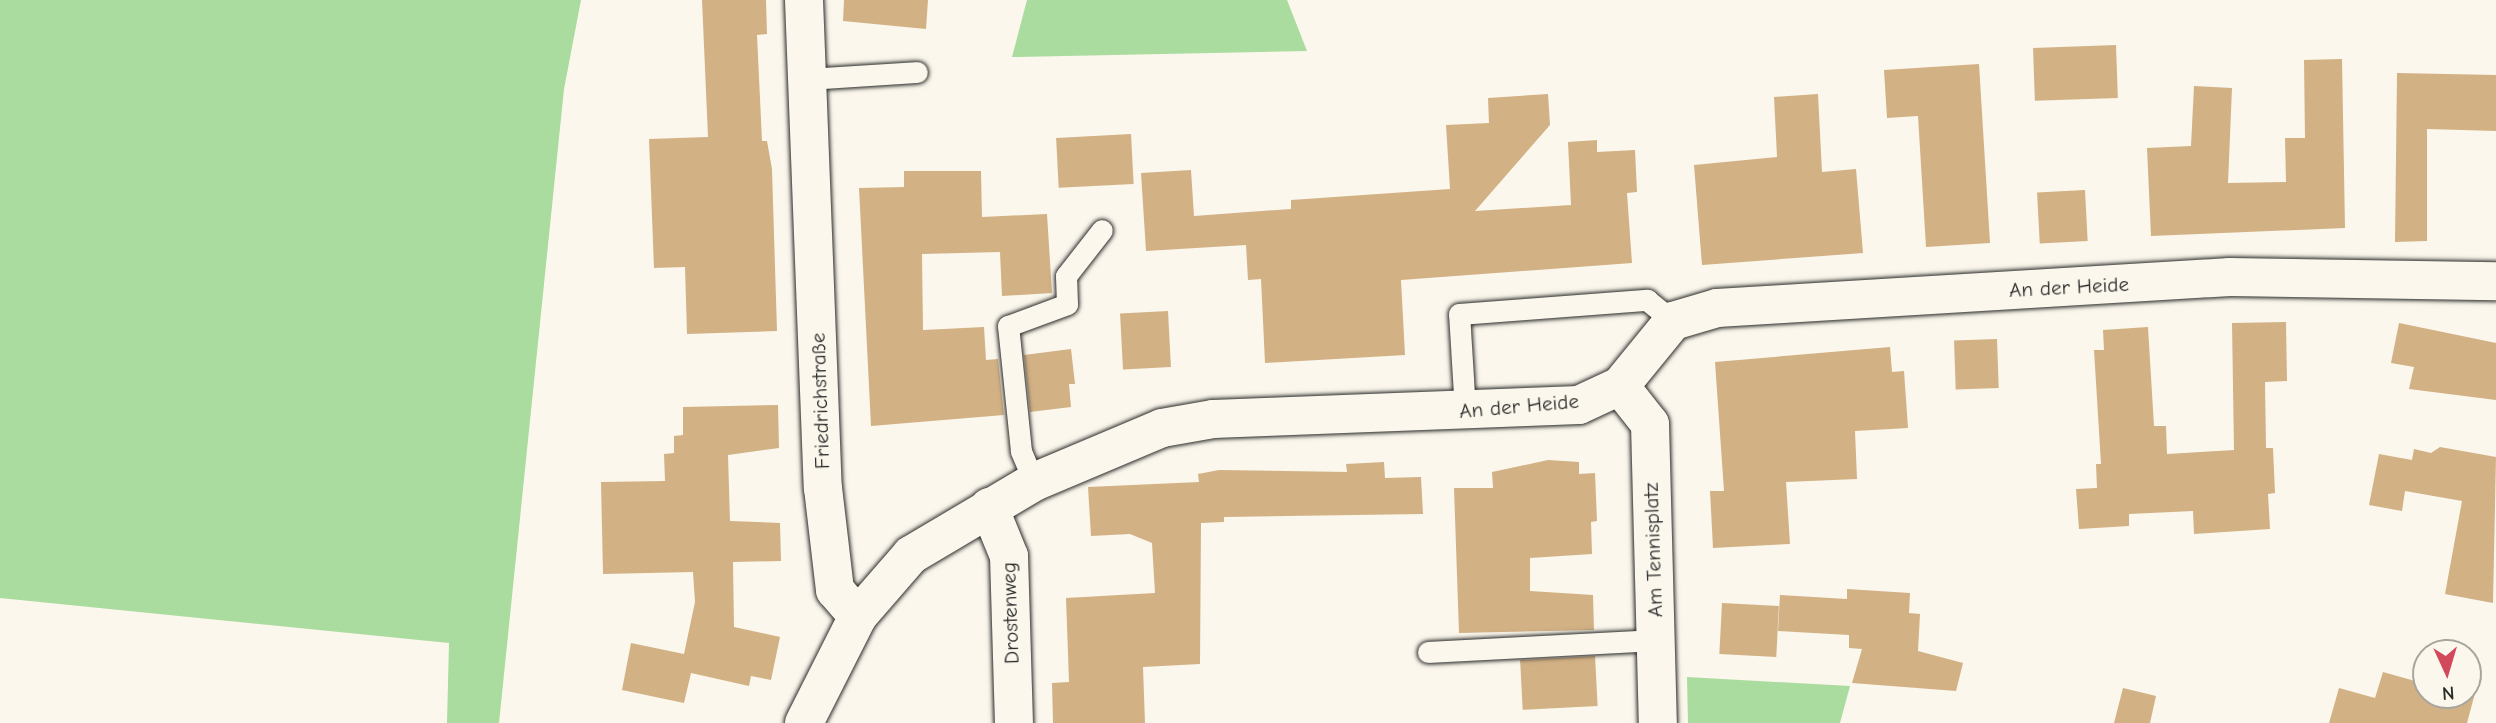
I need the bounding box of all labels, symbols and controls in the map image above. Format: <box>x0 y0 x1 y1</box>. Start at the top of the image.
street label: An der Heide <box>2008 271 2130 303</box>
street label: Friedrichstraße <box>805 332 835 470</box>
street label: An der Heide <box>1458 388 1580 424</box>
street label: Am Tennisplatz <box>1638 482 1668 618</box>
street label: Drostenweg <box>996 561 1024 665</box>
north arrow <box>2412 639 2482 709</box>
text: N <box>2441 682 2455 704</box>

